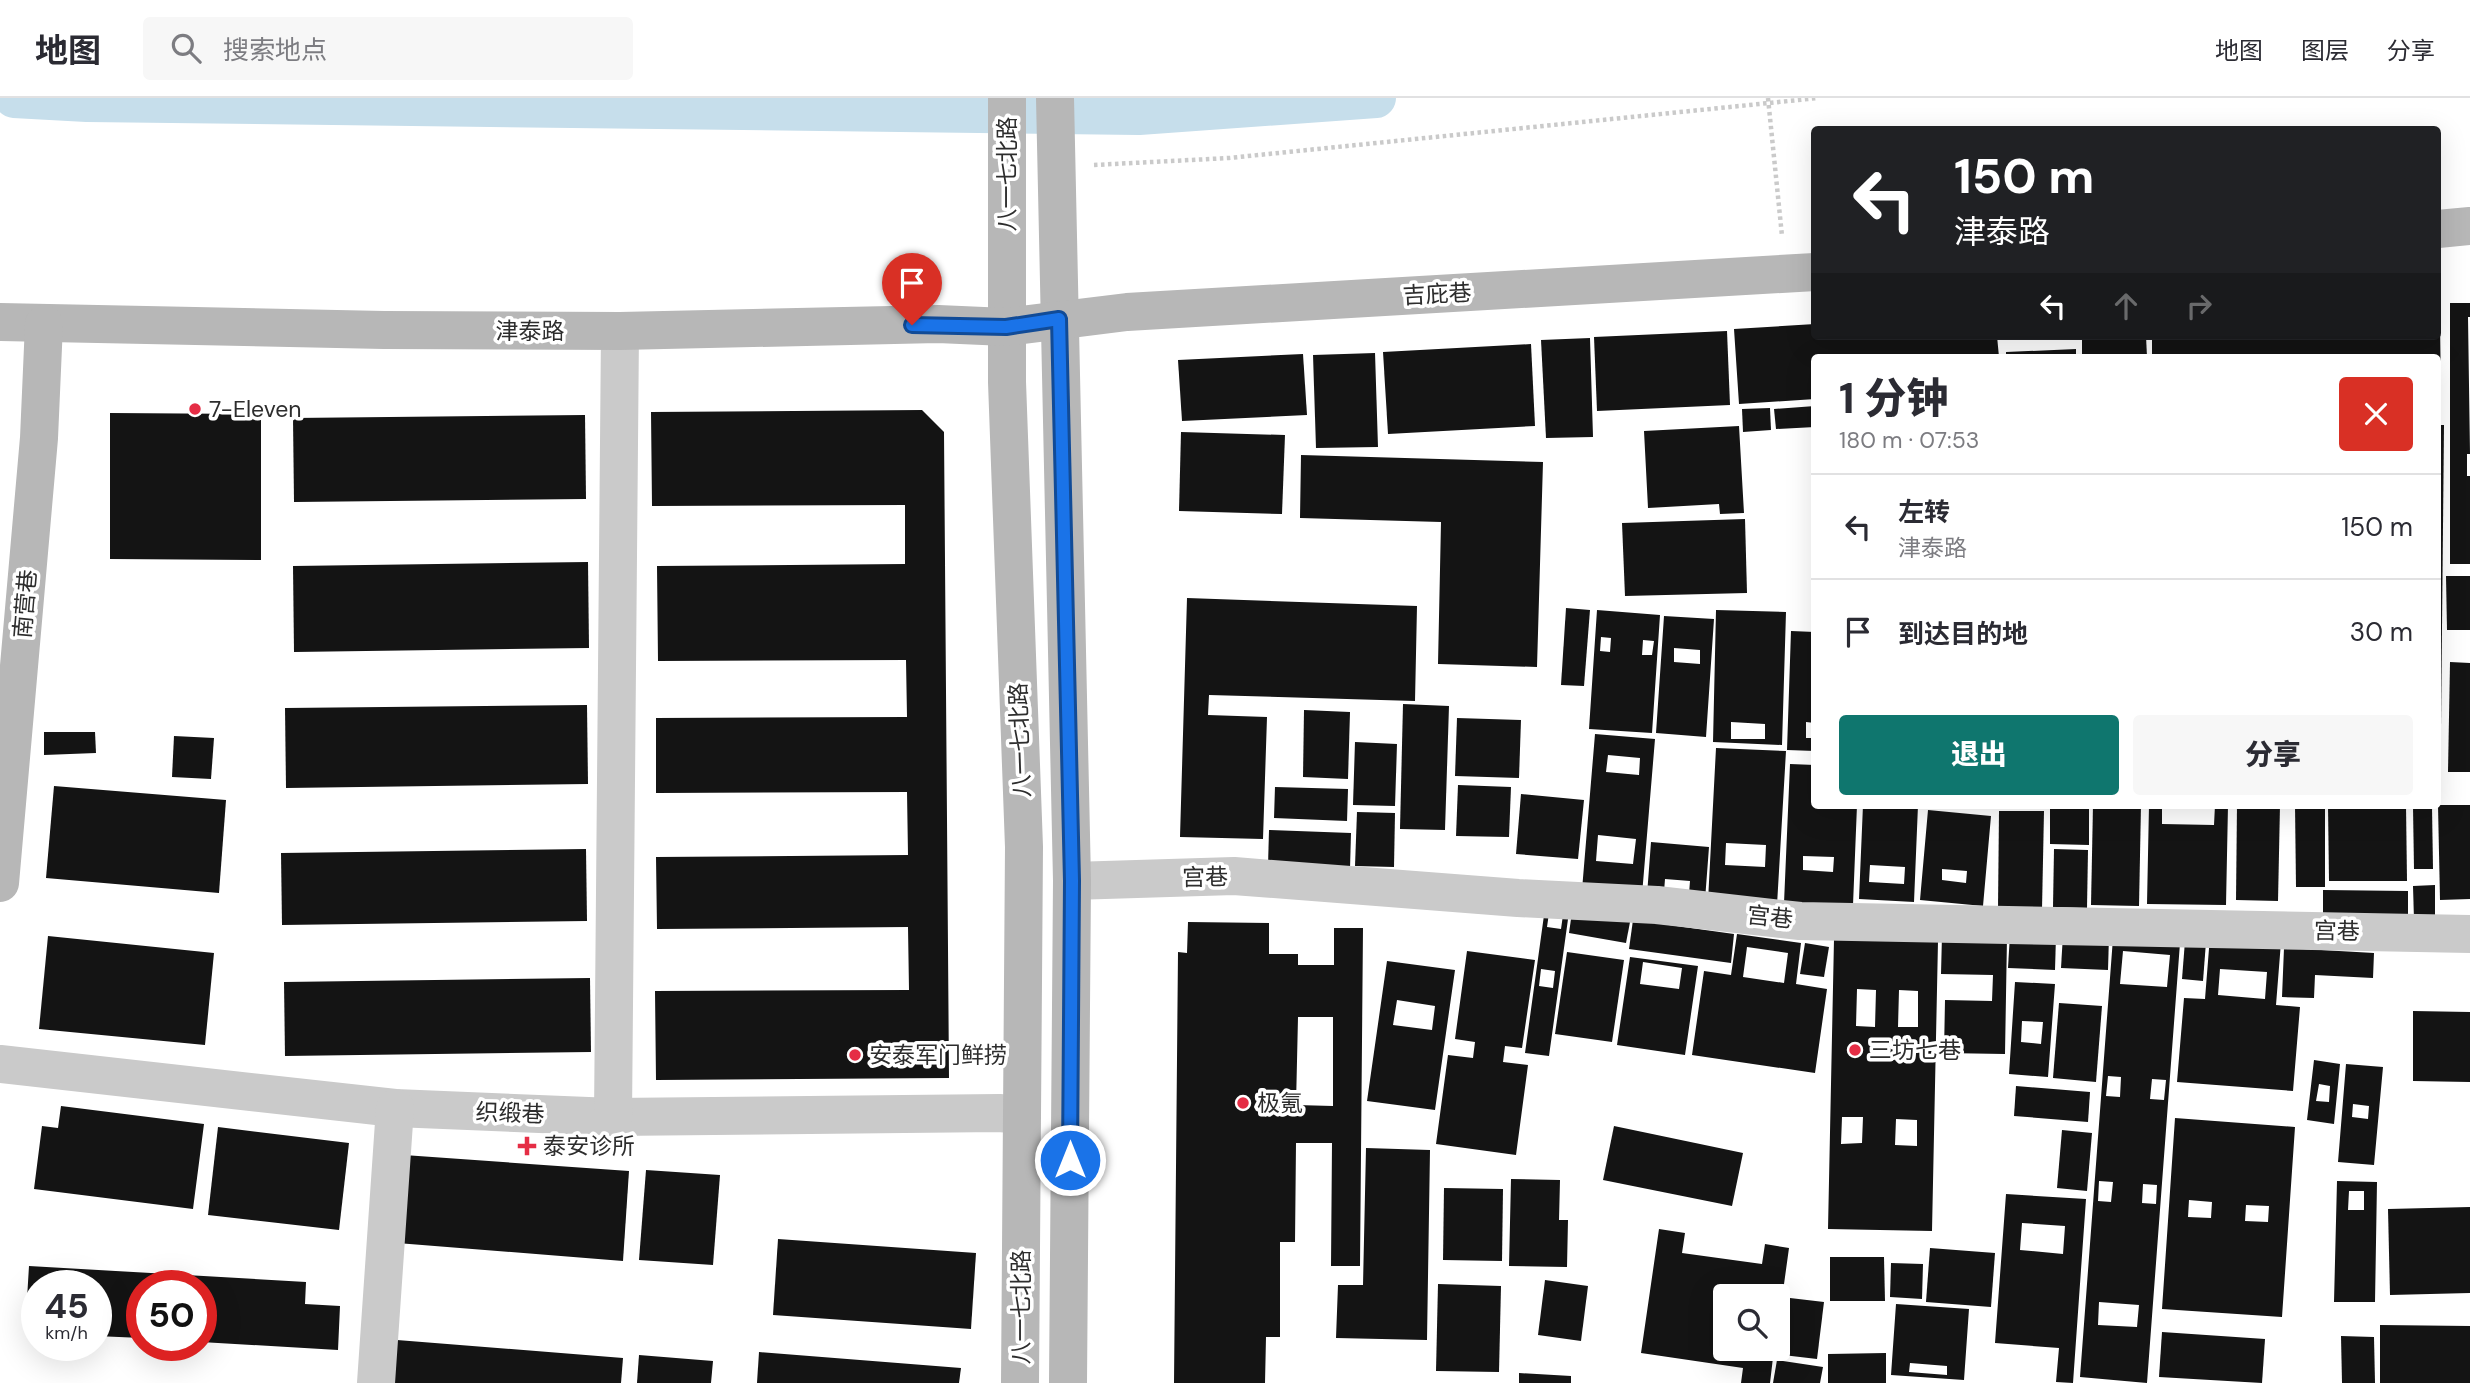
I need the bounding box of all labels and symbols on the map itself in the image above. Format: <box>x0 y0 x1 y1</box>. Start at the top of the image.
street label: 八一七北路 <box>992 117 1022 232</box>
pin <box>882 253 942 325</box>
street label: 吉庇巷 <box>1402 277 1472 311</box>
street label: 津泰路 <box>496 316 565 346</box>
place label: 7-Eleven <box>209 394 301 424</box>
marker: 7-Eleven <box>187 401 203 417</box>
street label: 南营巷 <box>7 568 43 640</box>
street label: 八一七北路 <box>1003 682 1037 798</box>
street label: 宫巷 <box>1182 862 1228 892</box>
street label: 宫巷 <box>1746 900 1794 934</box>
street label: 宫巷 <box>2314 916 2360 946</box>
place label: 三坊七巷 <box>1869 1035 1961 1065</box>
place label: 安泰军门鲜捞 <box>869 1040 1007 1070</box>
marker: 三坊七巷 <box>1847 1042 1863 1058</box>
marker: 安泰军门鲜捞 <box>847 1047 863 1063</box>
place label: 极氪 <box>1257 1088 1303 1118</box>
marker: 极氪 <box>1235 1095 1251 1111</box>
street label: 织缎巷 <box>475 1097 545 1129</box>
position arrow <box>1033 1123 1107 1197</box>
place label: 泰安诊所 <box>543 1131 635 1161</box>
marker: 泰安诊所 <box>517 1136 537 1156</box>
street label: 八一七北路 <box>1006 1250 1036 1365</box>
speed limit sign: 50 <box>126 1270 217 1361</box>

